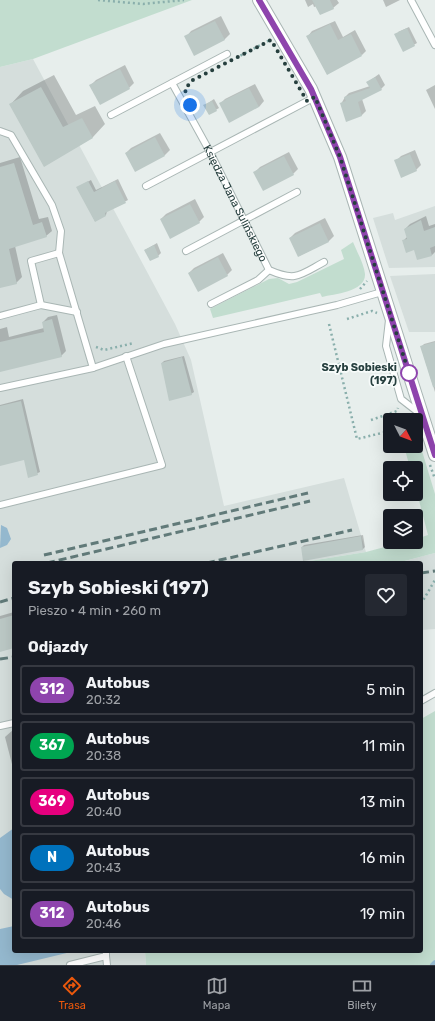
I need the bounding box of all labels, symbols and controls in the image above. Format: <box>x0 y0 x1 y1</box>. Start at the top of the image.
your location <box>180 95 200 115</box>
street label: Księdza Jana Sulińskiego <box>200 143 270 264</box>
place label: Szyb Sobieski (197) <box>322 361 397 387</box>
marker: Szyb Sobieski (197) <box>400 364 418 382</box>
north arrow <box>383 413 423 453</box>
map controls <box>383 413 423 549</box>
button: locate <box>383 461 423 501</box>
button: layers <box>383 509 423 549</box>
button: heart <box>365 574 407 616</box>
text: Szyb Sobieski (197) <box>28 576 209 599</box>
text: Pieszo · 4 min · 260 m <box>28 603 161 618</box>
text: Odjazdy <box>28 638 88 656</box>
text: Autobus <box>86 674 150 692</box>
text: 312 <box>39 681 65 698</box>
text: 5 min <box>366 681 405 699</box>
text: 20:32 <box>86 692 121 707</box>
text: Autobus <box>86 730 150 748</box>
text: 367 <box>39 737 65 754</box>
text: 11 min <box>362 737 405 755</box>
text: 20:38 <box>86 748 121 763</box>
text: Autobus <box>86 786 150 804</box>
text: 369 <box>38 793 66 810</box>
text: 13 min <box>360 793 405 811</box>
text: 20:40 <box>86 804 122 819</box>
text: Autobus <box>86 842 150 860</box>
text: N <box>47 849 57 866</box>
text: 16 min <box>360 849 405 867</box>
text: 20:43 <box>86 860 121 875</box>
text: Autobus <box>86 898 150 916</box>
text: 312 <box>39 905 65 922</box>
text: 19 min <box>360 905 405 923</box>
text: 20:46 <box>86 916 121 931</box>
tab: Trasa <box>59 975 86 1012</box>
tab: Mapa <box>203 975 230 1012</box>
tab: Bilety <box>347 975 376 1012</box>

